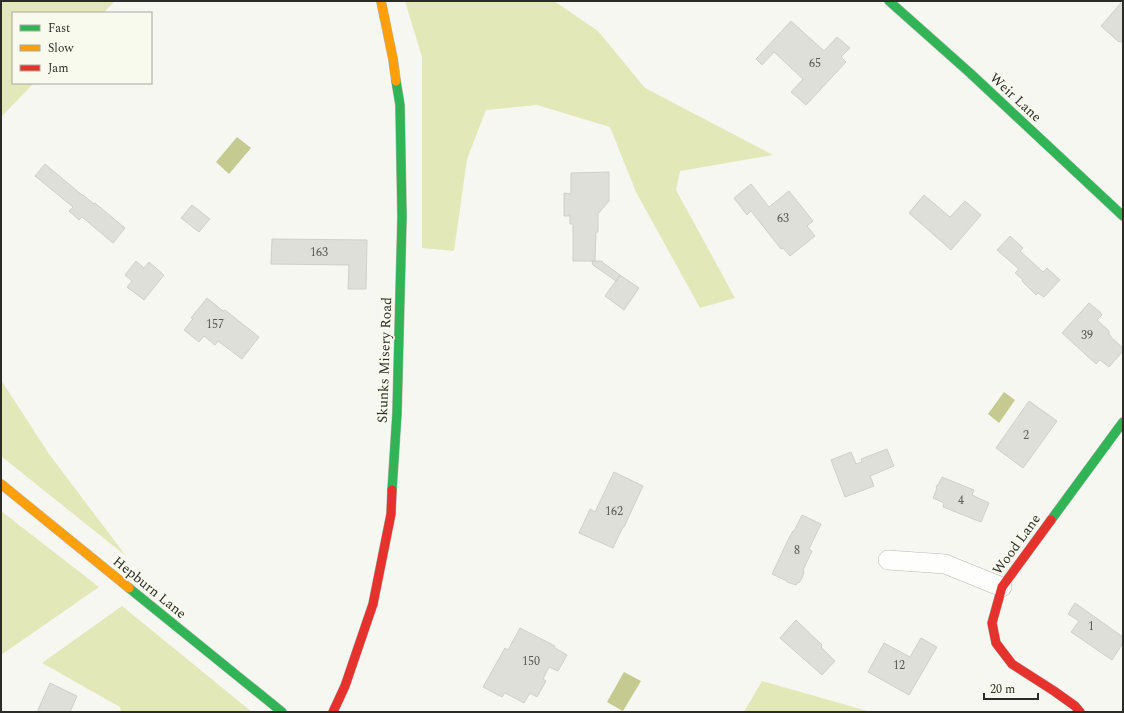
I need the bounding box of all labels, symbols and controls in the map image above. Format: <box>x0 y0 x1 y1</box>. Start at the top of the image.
legend <box>12 12 152 84</box>
text: Fast <box>48 19 70 38</box>
text: Slow <box>48 39 74 58</box>
house number: 65 <box>809 54 821 73</box>
text: Jam <box>48 59 69 78</box>
street label: Weir Lane <box>985 68 1046 127</box>
house number: 63 <box>777 209 789 228</box>
house number: 163 <box>310 243 328 262</box>
street label: Skunks Misery Road <box>372 296 397 423</box>
house number: 157 <box>206 315 224 334</box>
house number: 39 <box>1081 326 1093 345</box>
house number: 2 <box>1023 426 1029 445</box>
house number: 4 <box>958 491 964 510</box>
house number: 162 <box>605 502 623 521</box>
street label: Wood Lane <box>987 509 1046 579</box>
house number: 8 <box>794 541 800 560</box>
street label: Hepburn Lane <box>108 551 191 624</box>
house number: 1 <box>1088 617 1094 636</box>
house number: 150 <box>522 652 540 671</box>
house number: 12 <box>893 656 905 675</box>
scale bar <box>984 675 1038 701</box>
text: 20 m <box>990 680 1015 699</box>

